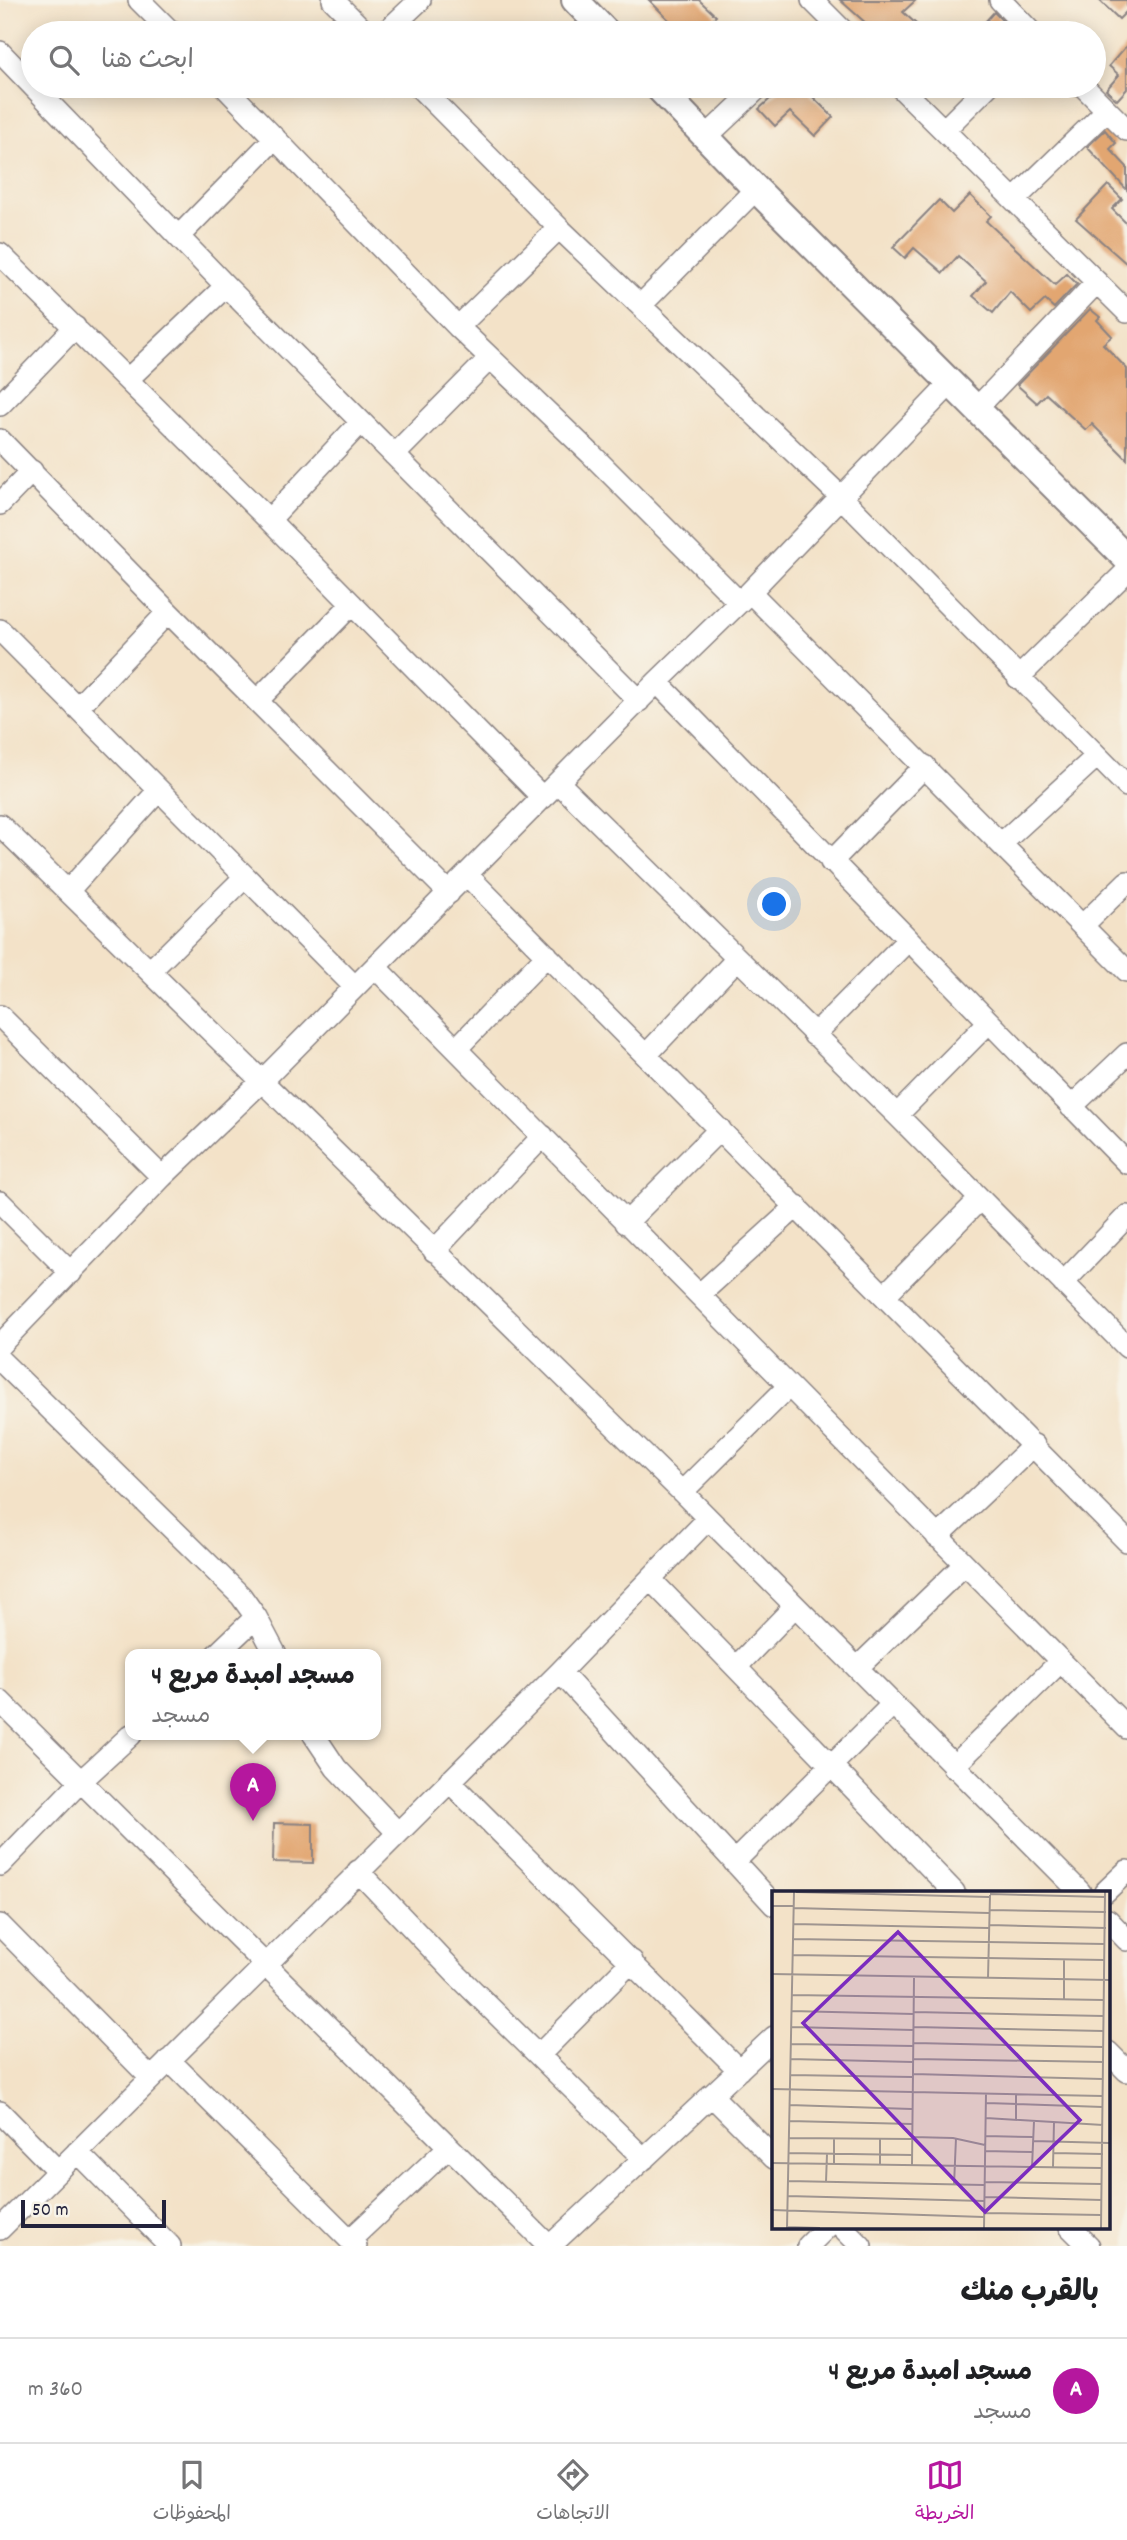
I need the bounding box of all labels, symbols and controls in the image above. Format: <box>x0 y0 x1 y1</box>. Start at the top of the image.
search box <box>21 21 1106 98</box>
icon: search <box>45 41 83 79</box>
text: ابحث هنا <box>101 43 194 80</box>
your location <box>757 887 791 921</box>
popup <box>125 1649 381 1740</box>
text: مسجد امبدة مربع 4 <box>151 1659 355 1696</box>
text: مسجد <box>151 1701 210 1734</box>
pin: A <box>230 1763 276 1821</box>
inset map <box>772 1891 1110 2228</box>
scale bar <box>21 2197 166 2229</box>
text: 50 m <box>32 2198 69 2225</box>
text: بالقرب منك <box>961 2273 1099 2316</box>
text: مسجد امبدة مربع 4 <box>828 2355 1032 2392</box>
text: 360 m <box>28 2374 83 2407</box>
text: A <box>1070 2374 1082 2407</box>
text: مسجد <box>973 2397 1032 2430</box>
tab: المحفوظات <box>153 2456 231 2529</box>
tab: الاتجاهات <box>536 2456 610 2529</box>
tab: الخريطة <box>915 2456 974 2529</box>

